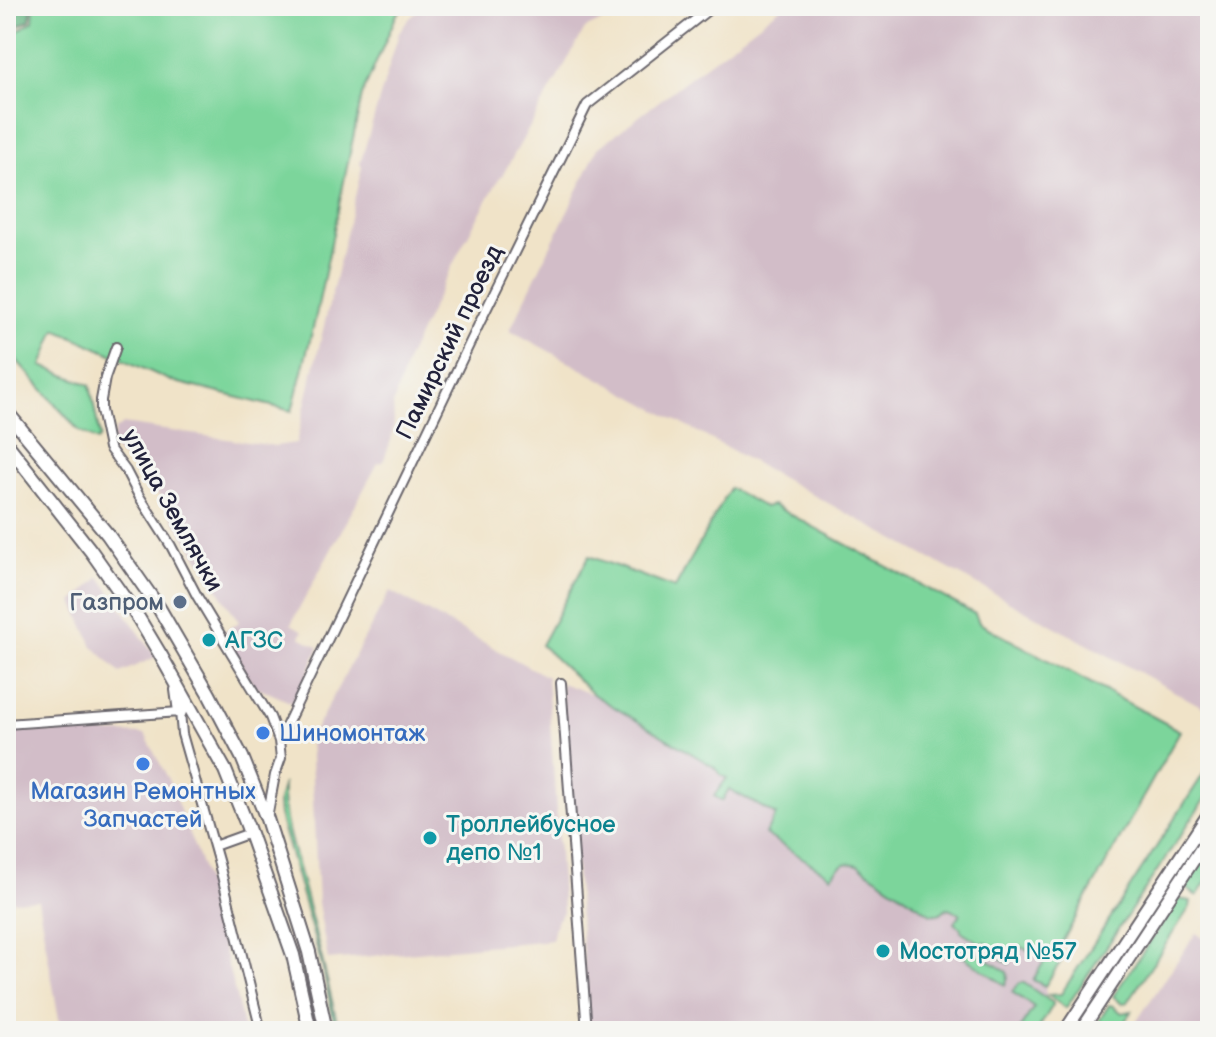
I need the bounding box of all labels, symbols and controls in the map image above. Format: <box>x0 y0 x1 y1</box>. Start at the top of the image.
street label: Памирский проезд <box>390 240 509 444</box>
street label: улица Землячки <box>116 424 229 597</box>
place label: Газпром <box>69 588 164 617</box>
marker: Газпром <box>171 593 189 611</box>
place label: АГЗС <box>224 626 283 655</box>
marker: АГЗС <box>200 631 218 649</box>
place label: Шиномонтаж <box>279 719 426 748</box>
marker: Шиномонтаж <box>254 724 272 742</box>
marker: Магазин Ремонтных Запчастей <box>134 755 152 773</box>
place label: Магазин Ремонтных Запчастей <box>30 777 256 834</box>
place label: Троллейбусное депо №1 <box>446 810 616 867</box>
marker: Троллейбусное депо №1 <box>421 829 439 847</box>
place label: Мостотряд №57 <box>899 937 1077 966</box>
marker: Мостотряд №57 <box>874 942 892 960</box>

